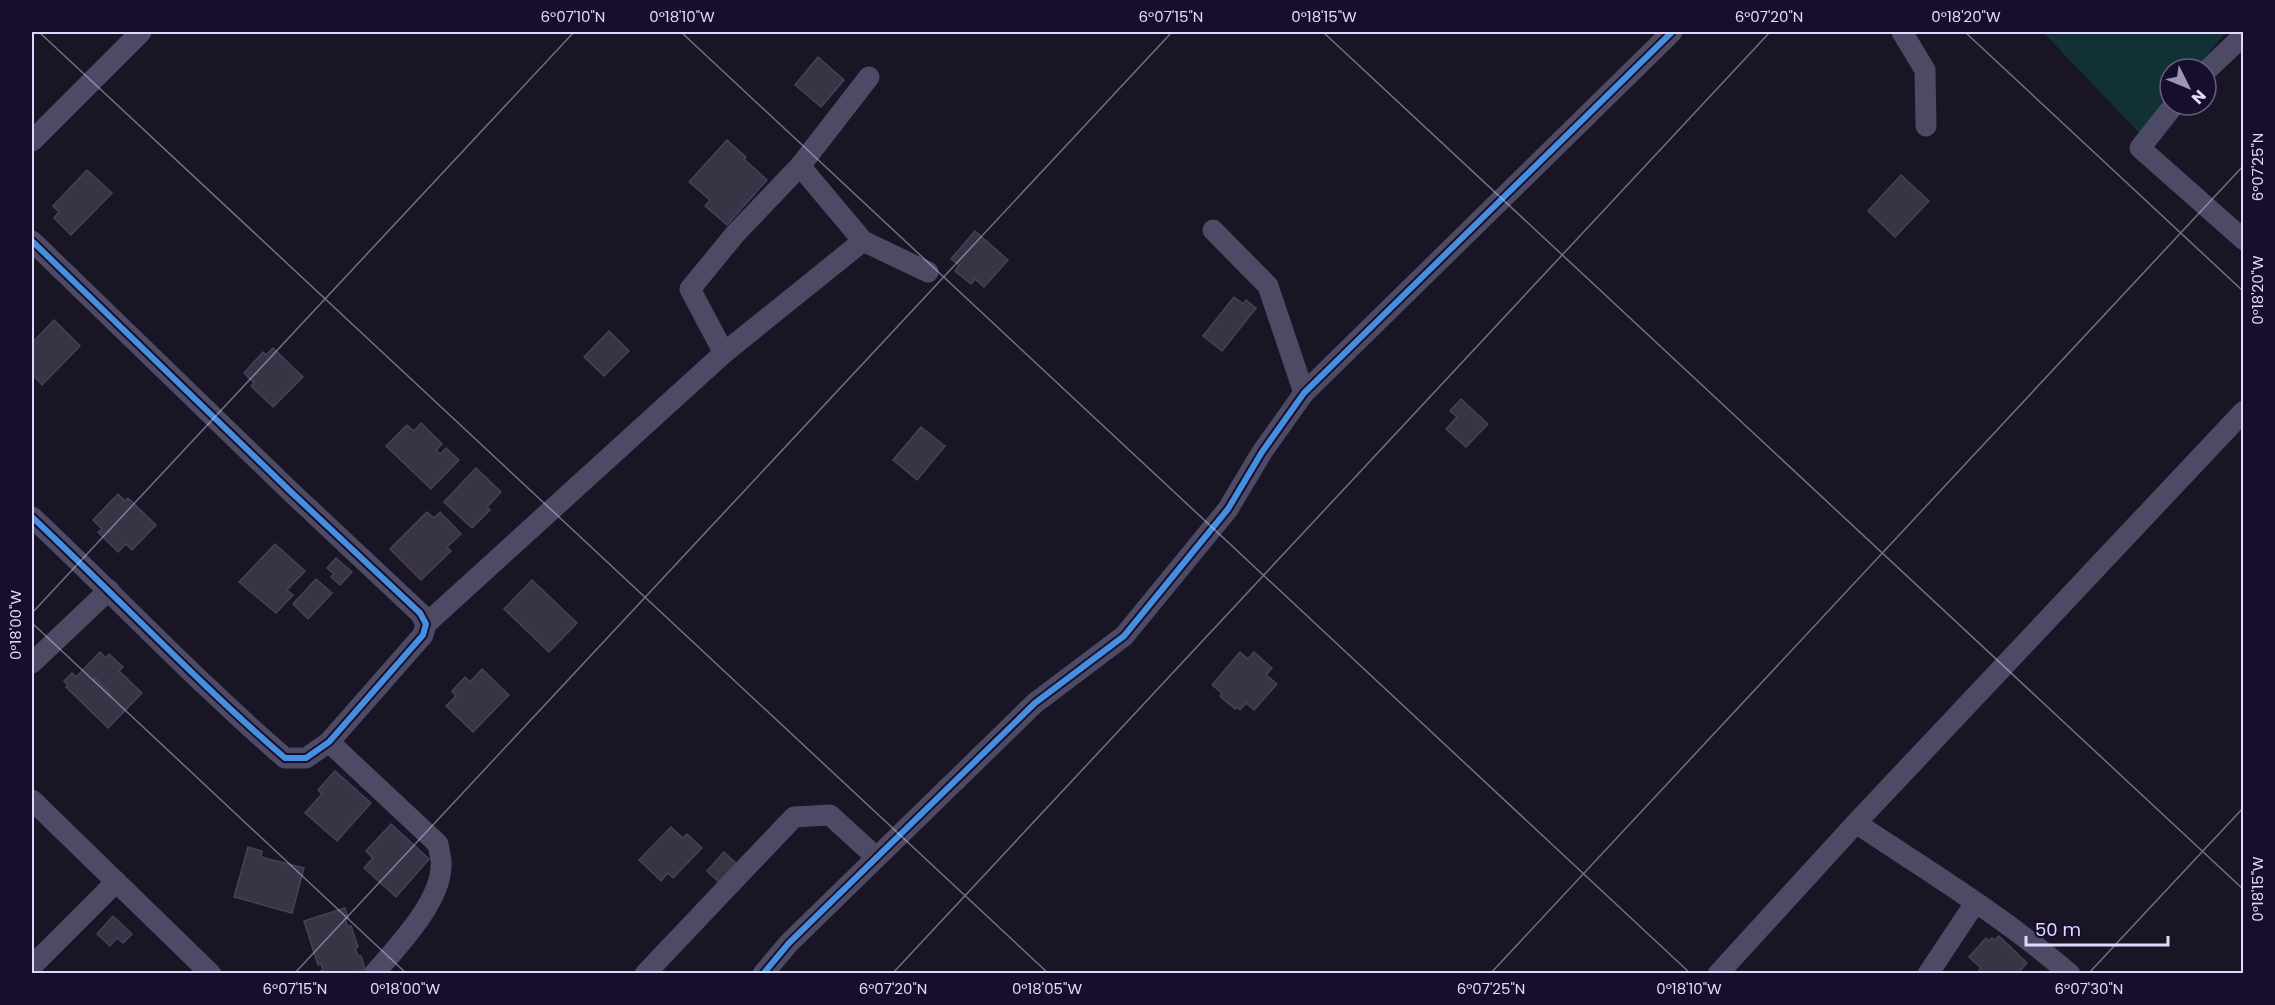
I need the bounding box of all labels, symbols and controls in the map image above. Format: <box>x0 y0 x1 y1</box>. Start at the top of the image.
text: 6°07'10"N <box>541 6 605 27</box>
text: 0°18'10"W <box>649 6 715 27</box>
text: 6°07'15"N <box>1139 6 1203 27</box>
text: 0°18'15"W <box>1291 6 1357 27</box>
text: 6°07'20"N <box>1735 6 1803 27</box>
text: 0°18'20"W <box>1931 6 2001 27</box>
north arrow <box>2158 57 2218 117</box>
text: N <box>2186 85 2211 109</box>
text: 6°07'25"N <box>2247 133 2268 201</box>
text: 0°18'20"W <box>2247 255 2268 325</box>
text: 0°18'00"W <box>5 590 26 660</box>
text: 0°18'15"W <box>2247 856 2268 922</box>
scale bar <box>2026 909 2168 947</box>
text: 50 m <box>2035 917 2081 942</box>
text: 6°07'15"N <box>263 978 327 999</box>
text: 0°18'00"W <box>370 978 440 999</box>
text: 6°07'20"N <box>859 978 927 999</box>
text: 0°18'05"W <box>1012 978 1082 999</box>
text: 6°07'25"N <box>1457 978 1525 999</box>
text: 0°18'10"W <box>1656 978 1722 999</box>
text: 6°07'30"N <box>2055 978 2123 999</box>

